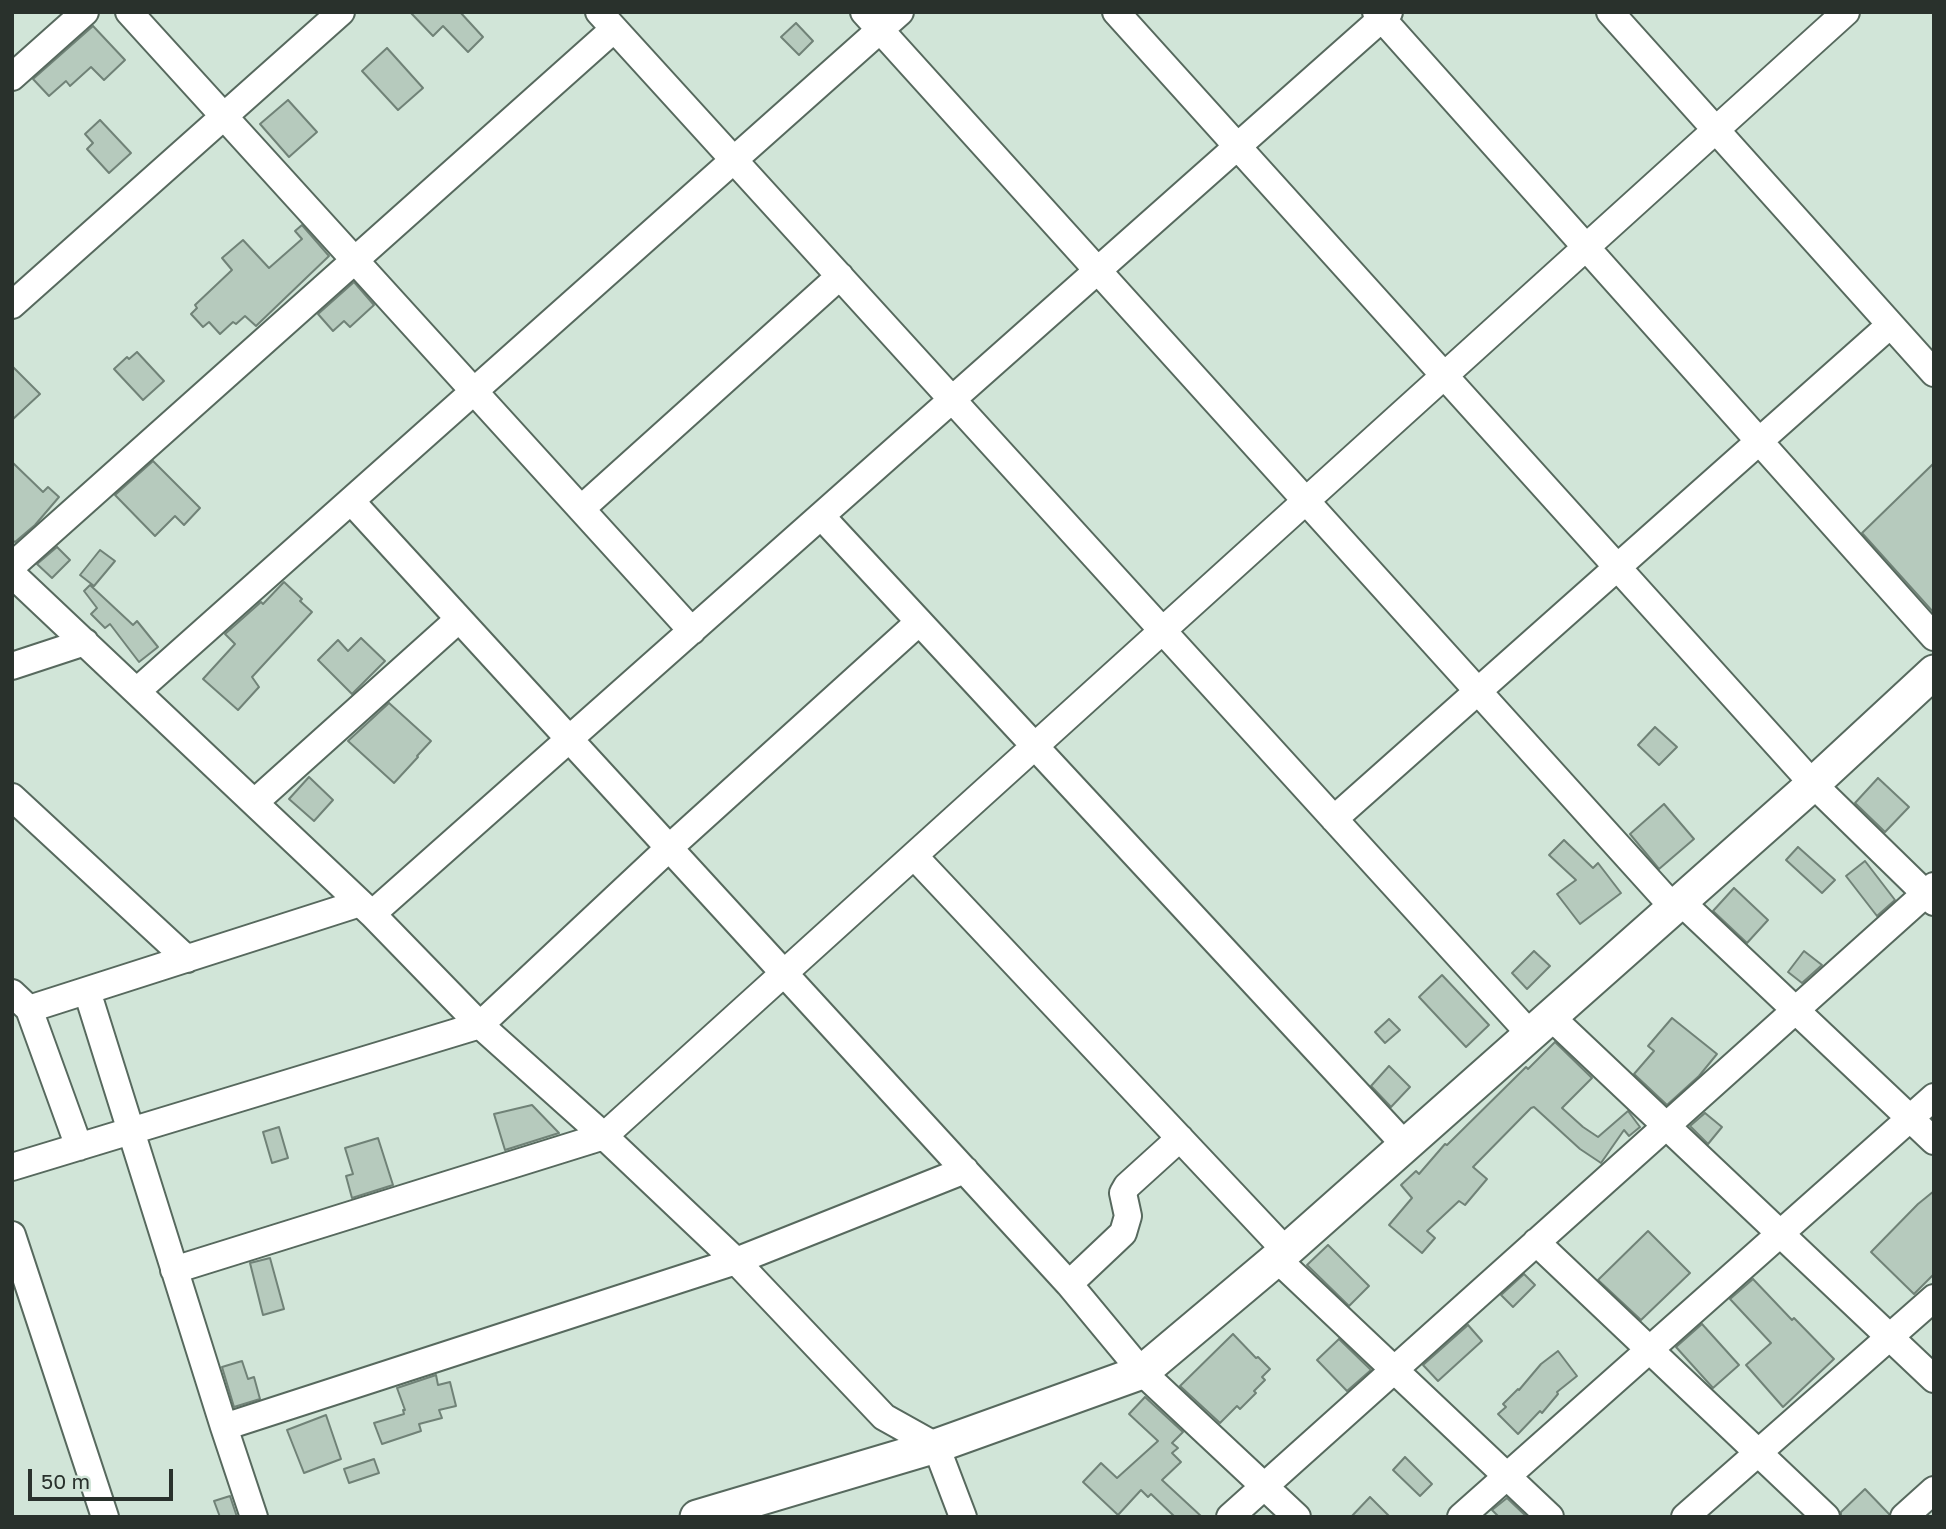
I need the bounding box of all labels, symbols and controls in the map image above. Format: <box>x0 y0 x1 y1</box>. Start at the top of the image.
scale bar <box>32 1456 177 1500</box>
text: 50 m <box>41 1468 90 1494</box>

